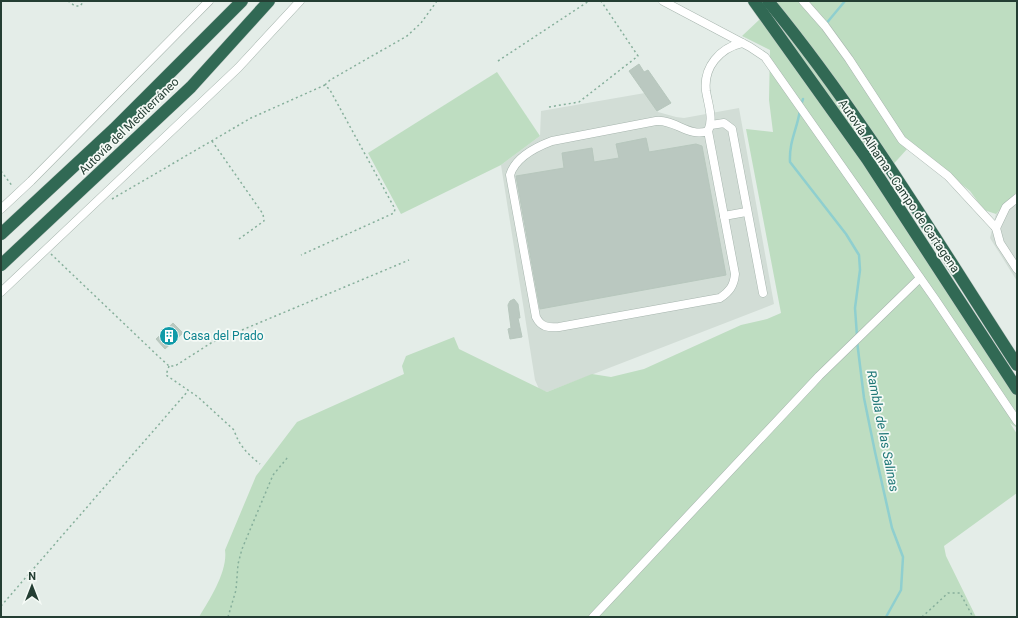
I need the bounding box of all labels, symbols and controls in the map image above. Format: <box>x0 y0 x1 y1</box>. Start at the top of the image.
street label: Autovía del Mediterráneo <box>76 75 182 177</box>
street label: Autovía Alhama - Campo de Cartagena <box>835 97 963 275</box>
building icon: Casa del Prado <box>158 325 180 347</box>
place label: Casa del Prado <box>183 329 264 343</box>
water label: Rambla de las Salinas <box>864 369 902 493</box>
north arrow <box>12 566 52 606</box>
text: N <box>28 570 36 583</box>

